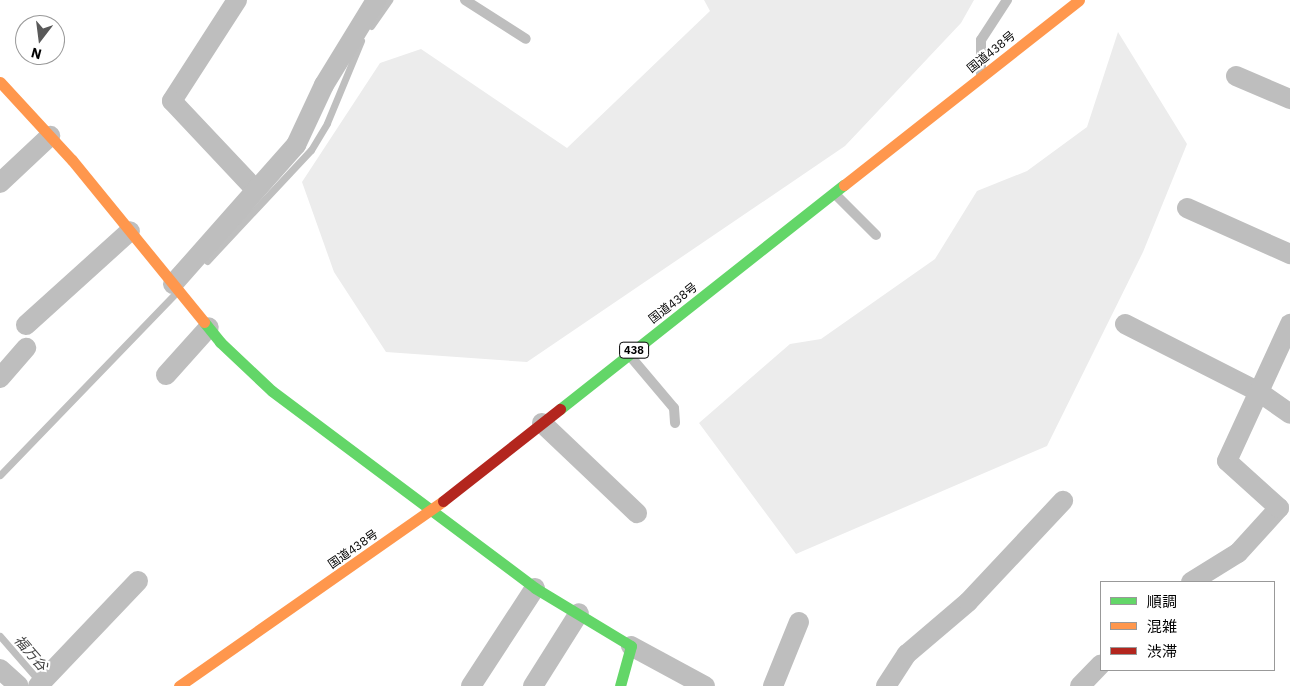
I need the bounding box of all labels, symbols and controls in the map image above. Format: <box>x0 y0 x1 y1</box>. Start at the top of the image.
north arrow <box>15 15 65 65</box>
street label: 国道438号 <box>964 28 1018 76</box>
text: N <box>29 44 44 64</box>
street label: 国道438号 <box>646 280 700 326</box>
road number: 438 <box>619 342 649 358</box>
street label: 国道438号 <box>325 527 381 571</box>
legend <box>1100 581 1275 671</box>
text: 順調 <box>1147 592 1177 611</box>
text: 混雑 <box>1147 617 1177 636</box>
water label: 福万谷 <box>11 632 51 674</box>
text: 渋滞 <box>1147 642 1177 661</box>

